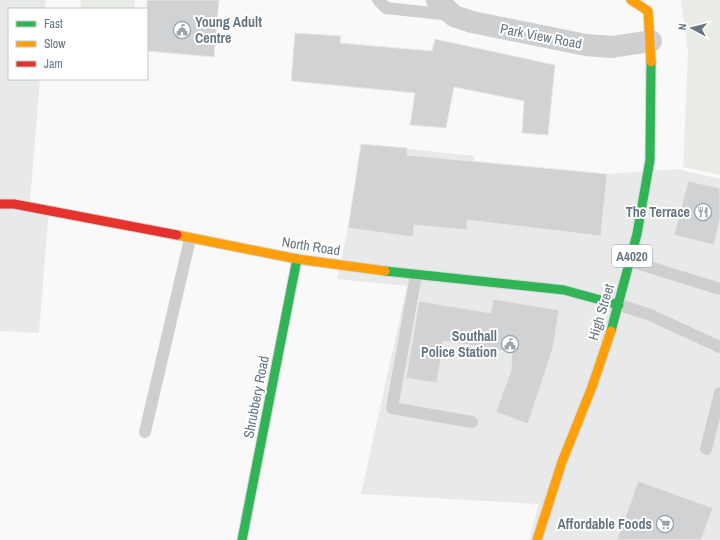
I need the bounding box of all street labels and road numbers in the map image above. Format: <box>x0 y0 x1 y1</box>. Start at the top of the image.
street label: Park View Road <box>499 19 583 53</box>
street label: North Road <box>281 233 341 259</box>
road number: A4020 <box>612 245 652 267</box>
street label: High Street <box>584 282 618 342</box>
street label: Shrubbery Road <box>239 354 273 440</box>

